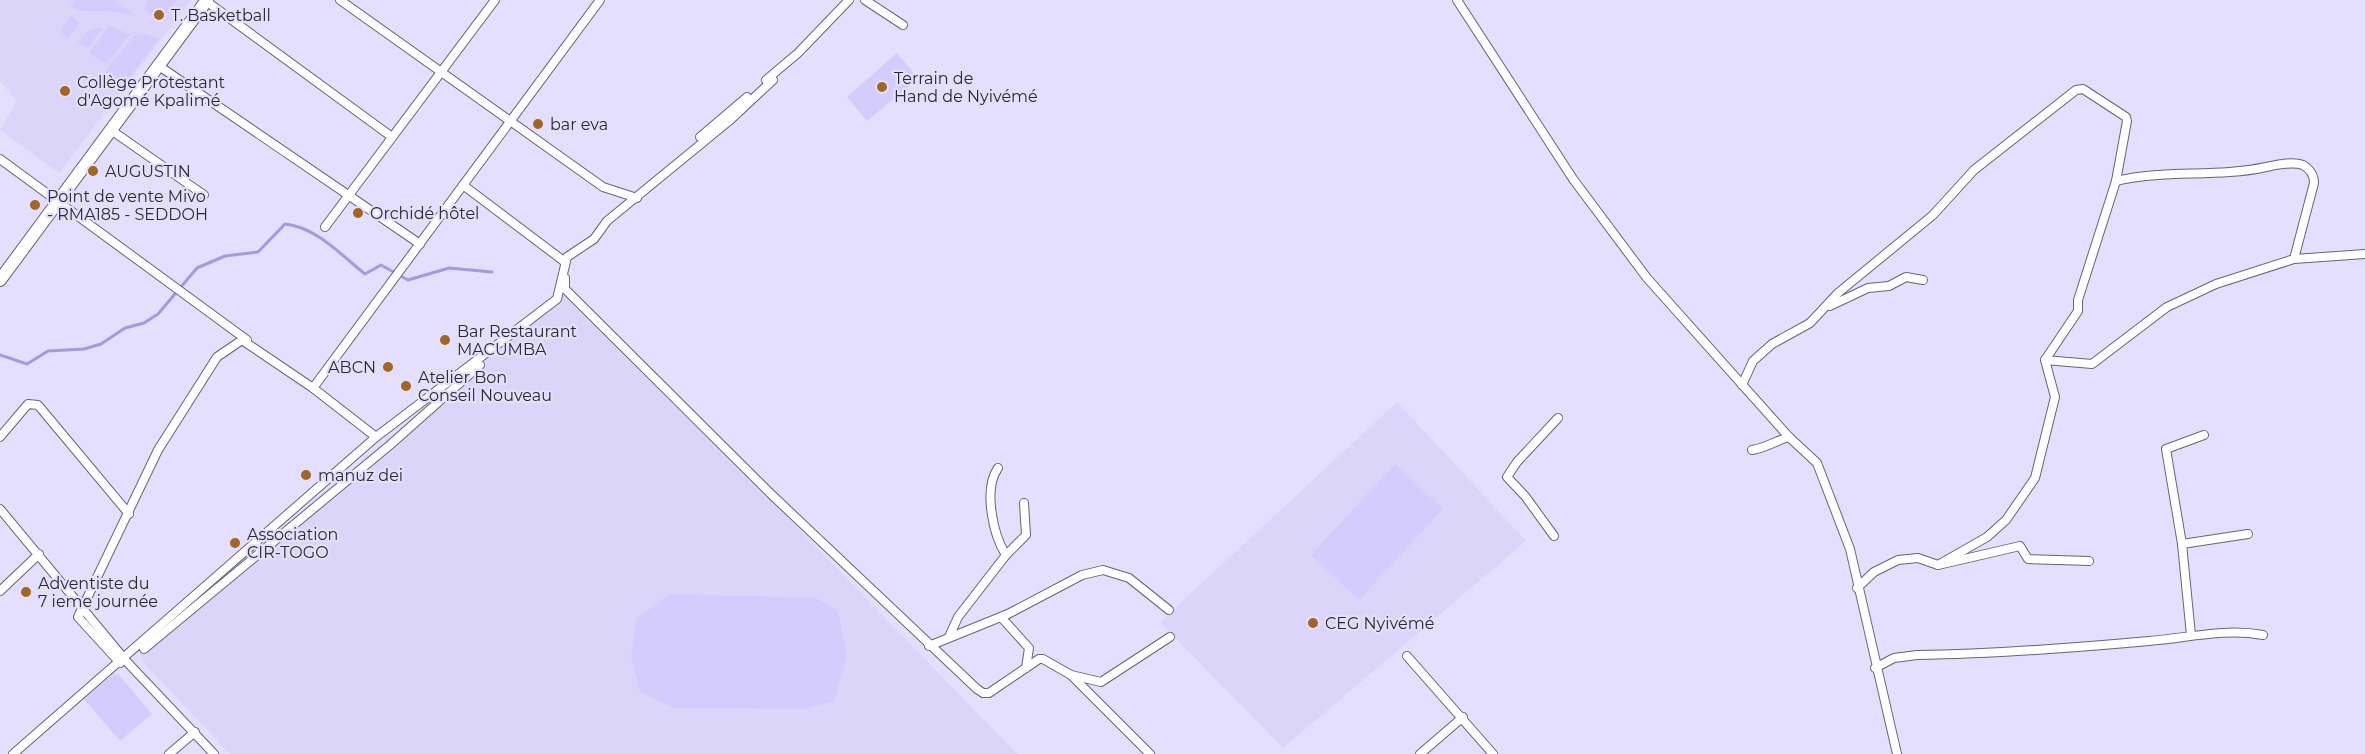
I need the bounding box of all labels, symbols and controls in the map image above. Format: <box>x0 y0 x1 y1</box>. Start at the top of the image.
place label: T. Basketball <box>171 6 271 25</box>
marker: T. Basketball <box>152 8 166 22</box>
place label: Terrain de Hand de Nyivémé <box>894 69 1038 106</box>
place label: Collège Protestant d'Agomé Kpalimé <box>77 73 226 110</box>
marker: Terrain de Hand de Nyivémé <box>875 80 889 94</box>
marker: Collège Protestant d'Agomé Kpalimé <box>58 84 72 98</box>
place label: bar eva <box>550 115 608 134</box>
marker: bar eva <box>531 117 545 131</box>
place label: AUGUSTIN <box>105 162 191 181</box>
marker: AUGUSTIN <box>86 164 100 178</box>
place label: Point de vente Mivo - RMA185 - SEDDOH <box>47 187 208 224</box>
marker: Point de vente Mivo - RMA185 - SEDDOH <box>28 198 42 212</box>
place label: Orchidé hôtel <box>370 204 479 223</box>
marker: Orchidé hôtel <box>351 206 365 220</box>
place label: Bar Restaurant MACUMBA <box>457 322 578 359</box>
marker: Bar Restaurant MACUMBA <box>438 333 452 347</box>
place label: ABCN <box>328 358 376 377</box>
marker: ABCN <box>381 360 395 374</box>
place label: Atelier Bon Conseil Nouveau <box>418 368 552 405</box>
marker: Atelier Bon Conseil Nouveau <box>399 379 413 393</box>
place label: manuz dei <box>318 466 403 485</box>
marker: manuz dei <box>299 468 313 482</box>
place label: Association CIR-TOGO <box>247 525 338 562</box>
marker: Association CIR-TOGO <box>228 536 242 550</box>
place label: Adventiste du 7 ieme journée <box>38 574 158 611</box>
marker: Adventiste du 7 ieme journée <box>19 585 33 599</box>
place label: CEG Nyivémé <box>1325 614 1434 633</box>
marker: CEG Nyivémé <box>1306 616 1320 630</box>

